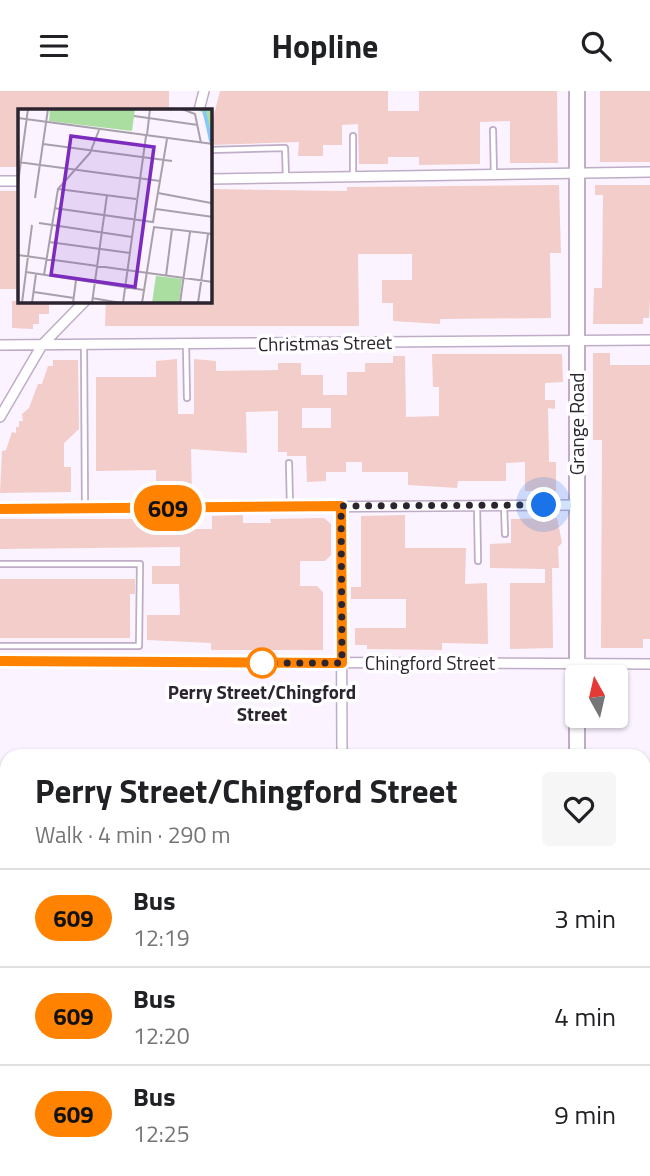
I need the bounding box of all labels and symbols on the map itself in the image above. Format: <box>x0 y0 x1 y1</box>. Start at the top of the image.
inset map <box>18 109 212 303</box>
street label: Christmas Street <box>258 327 393 358</box>
street label: Grange Road <box>562 373 591 475</box>
line badge: 609 <box>128 485 208 531</box>
your location <box>526 487 561 522</box>
marker: Perry Street/Chingford Street <box>247 648 277 678</box>
street label: Chingford Street <box>365 648 496 677</box>
north arrow <box>565 665 628 728</box>
place label: Perry Street/Chingford Street <box>168 677 356 728</box>

